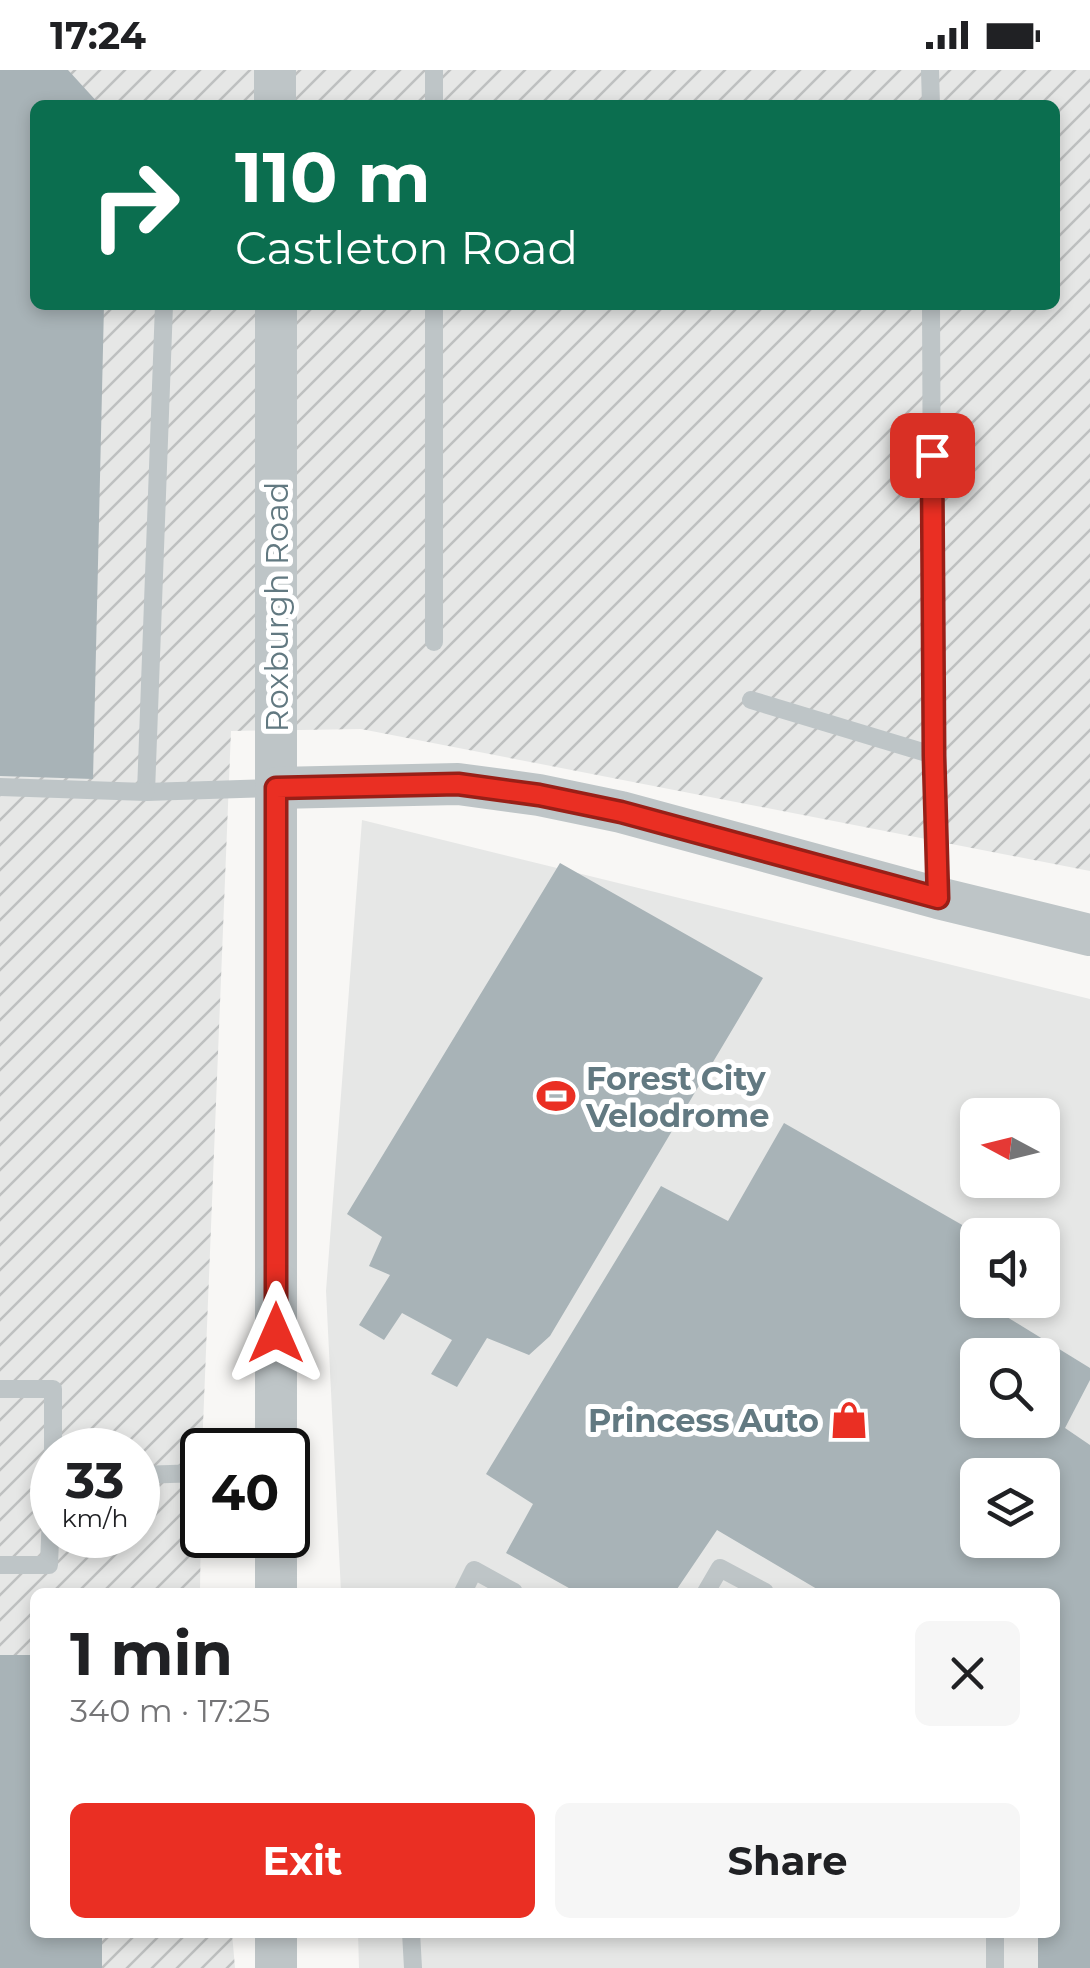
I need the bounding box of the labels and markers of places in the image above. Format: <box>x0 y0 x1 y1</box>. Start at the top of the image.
pin <box>890 413 975 498</box>
place label: Forest City Velodrome <box>585 1059 769 1135</box>
sports icon: Forest City Velodrome <box>535 1075 577 1117</box>
shop icon: Princess Auto <box>828 1399 870 1441</box>
place label: Princess Auto <box>588 1401 819 1440</box>

